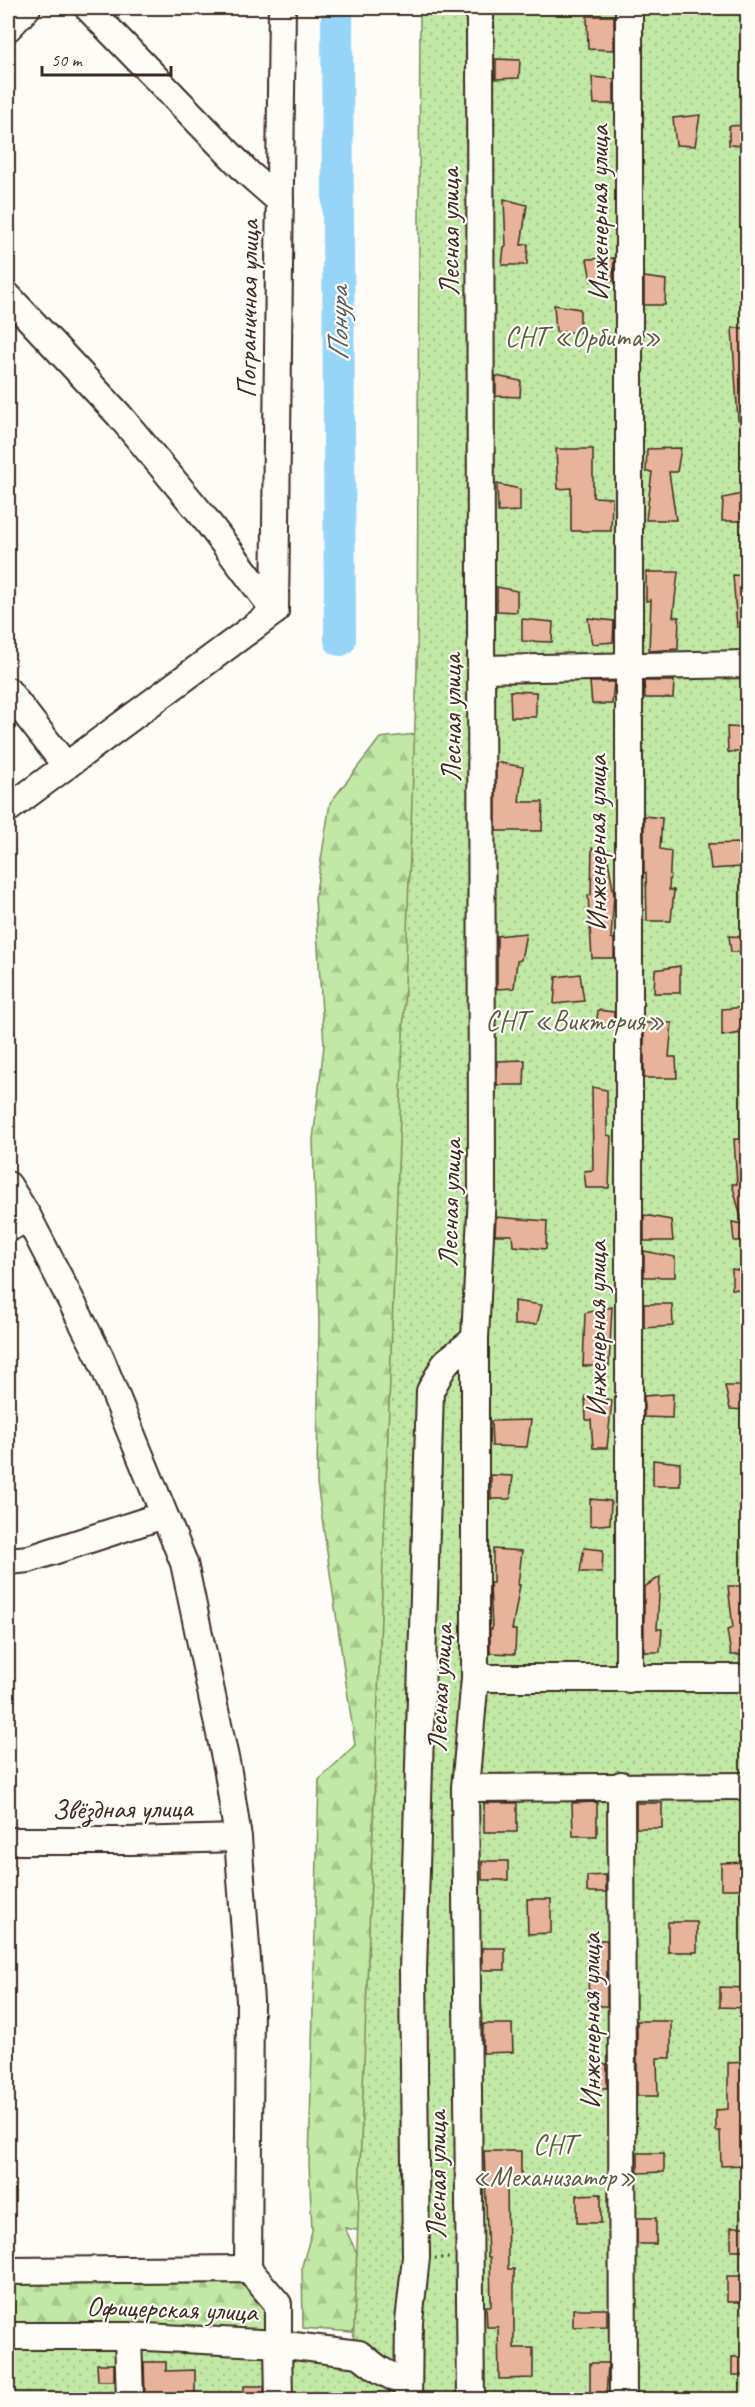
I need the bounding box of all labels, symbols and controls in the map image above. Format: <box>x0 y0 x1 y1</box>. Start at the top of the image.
scale bar <box>42 39 171 77</box>
text: 50 m <box>51 49 84 71</box>
street label: Инженерная улица <box>581 123 616 301</box>
street label: Лесная улица <box>432 165 467 296</box>
street label: Пограничная улица <box>228 218 267 398</box>
water label: Понура <box>319 283 357 361</box>
park label: СНТ «Орбита» <box>505 319 661 354</box>
street label: Лесная улица <box>434 651 469 782</box>
street label: Инженерная улица <box>579 753 614 931</box>
park label: СНТ «Виктория» <box>485 1003 665 1038</box>
street label: Лесная улица <box>430 1136 469 1268</box>
street label: Инженерная улица <box>579 1239 614 1417</box>
street label: Лесная улица <box>419 1621 460 1753</box>
street label: Звёздная улица <box>52 1790 194 1828</box>
street label: Инженерная улица <box>573 1931 608 2109</box>
street label: Лесная улица <box>419 2108 454 2239</box>
park label: СНТ «Механизатор» <box>472 2127 636 2194</box>
street label: Офицерская улица <box>86 2288 260 2329</box>

